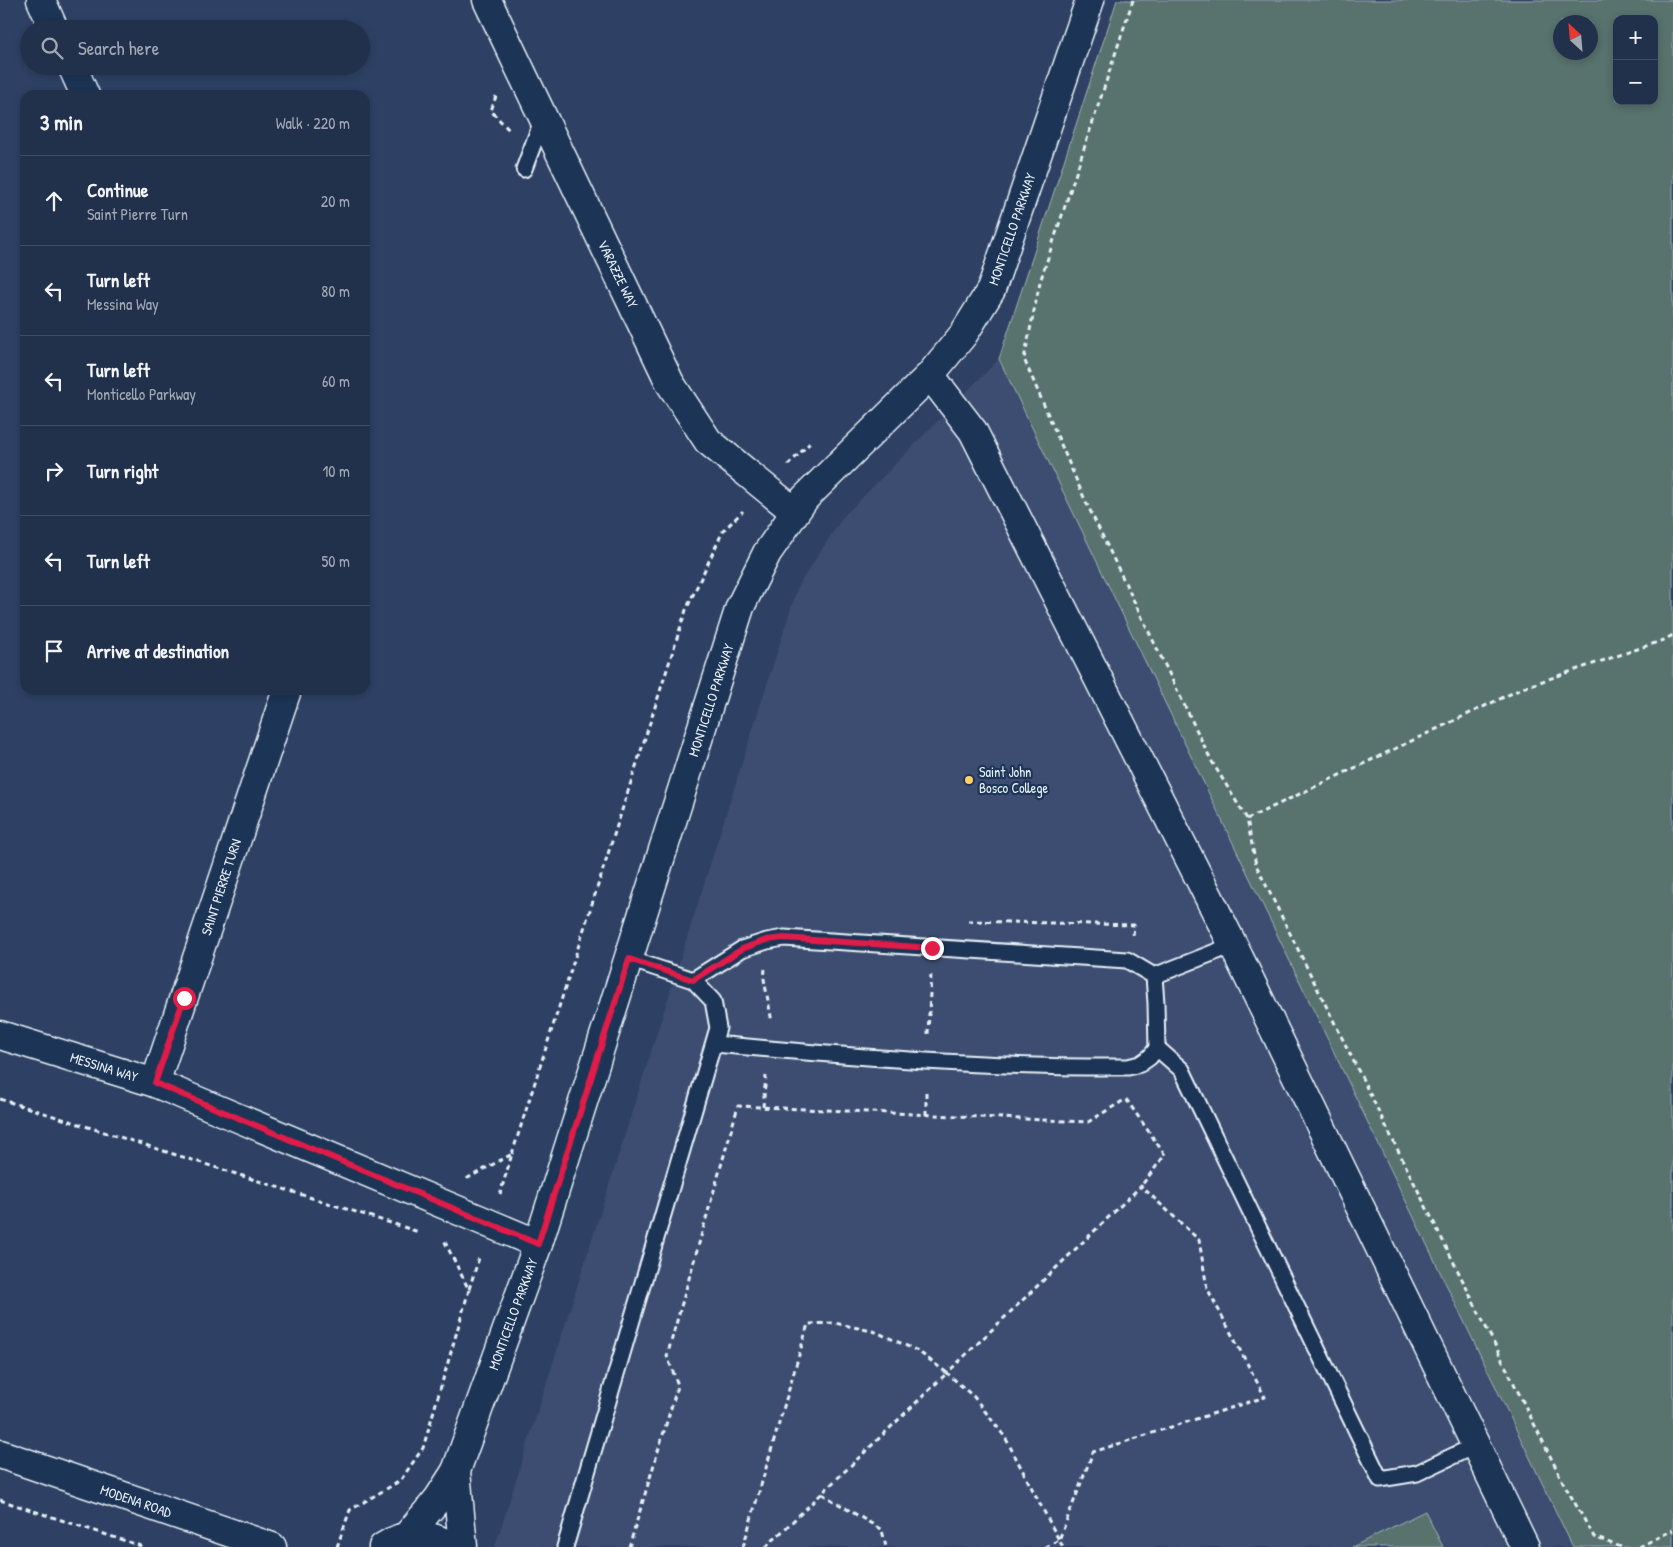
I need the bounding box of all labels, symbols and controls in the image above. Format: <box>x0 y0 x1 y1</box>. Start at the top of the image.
north arrow <box>1553 15 1598 60</box>
map controls <box>1613 15 1658 105</box>
button: + <box>1613 15 1658 60</box>
search box <box>20 20 370 75</box>
icon: search <box>38 34 66 62</box>
text: Search here <box>78 35 159 61</box>
button: − <box>1613 60 1658 105</box>
text: 3 min <box>40 108 83 137</box>
text: Walk · 220 m <box>276 112 350 134</box>
street label: MONTICELLO PARKWAY <box>983 169 1040 288</box>
text: Continue <box>87 177 148 203</box>
icon: ahead <box>40 187 68 215</box>
text: 20 m <box>321 190 350 212</box>
text: Saint Pierre Turn <box>87 203 188 225</box>
street label: VARAZZE WAY <box>594 237 643 312</box>
text: Turn left <box>87 267 150 293</box>
icon: left <box>40 277 68 305</box>
text: 80 m <box>321 280 350 302</box>
text: Messina Way <box>87 293 159 315</box>
text: Turn left <box>87 357 150 383</box>
icon: left <box>40 367 68 395</box>
text: 60 m <box>322 370 350 392</box>
text: Monticello Parkway <box>87 383 196 405</box>
icon: right <box>40 457 68 485</box>
text: Turn right <box>87 458 158 484</box>
text: 10 m <box>322 460 350 482</box>
icon: left <box>40 547 68 575</box>
text: Turn left <box>87 548 150 574</box>
text: 50 m <box>322 550 350 572</box>
icon: arrive <box>40 637 68 665</box>
text: Arrive at destination <box>87 638 229 664</box>
street label: MONTICELLO PARKWAY <box>683 640 738 759</box>
place label: Saint John Bosco College <box>979 762 1049 798</box>
marker: Saint John Bosco College <box>963 774 975 786</box>
street label: SAINT PIERRE TURN <box>196 836 245 937</box>
route end <box>921 937 944 960</box>
route start <box>173 987 196 1010</box>
street label: MESSINA WAY <box>68 1047 141 1086</box>
street label: MONTICELLO PARKWAY <box>483 1255 542 1372</box>
street label: MODENA ROAD <box>98 1479 175 1522</box>

